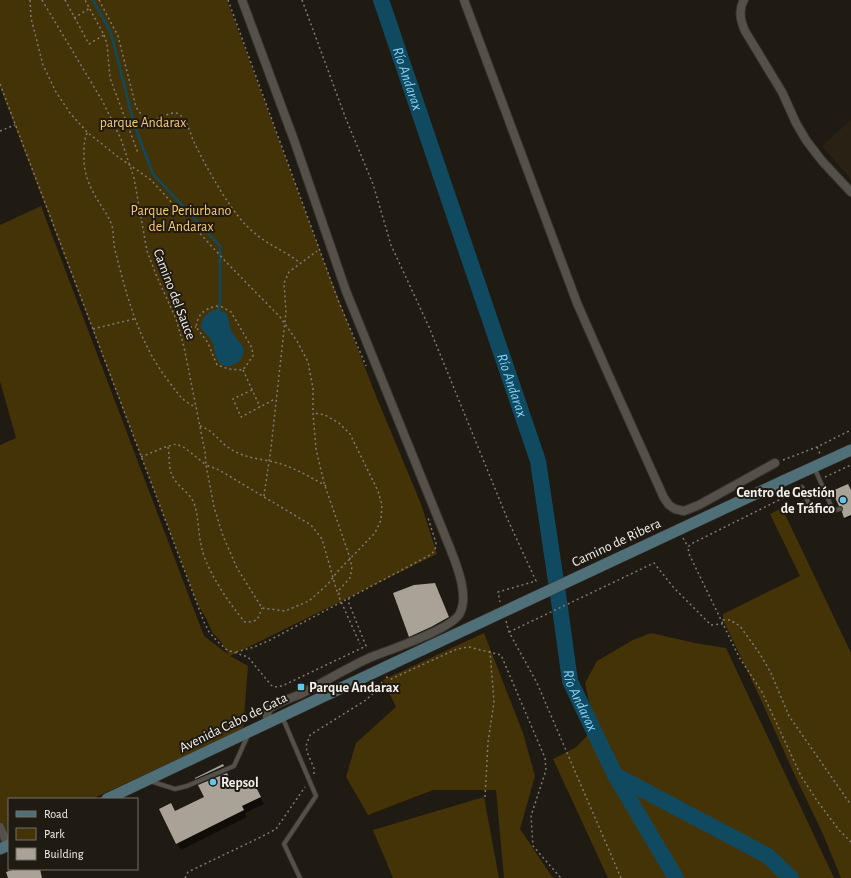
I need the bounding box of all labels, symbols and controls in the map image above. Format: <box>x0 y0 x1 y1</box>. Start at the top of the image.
water label: Río Andarax <box>390 45 425 113</box>
park label: parque Andarax <box>100 116 186 130</box>
park label: Parque Periurbano del Andarax <box>131 204 232 234</box>
street label: Camino del Sauce <box>150 247 198 342</box>
water label: Río Andarax <box>494 352 530 420</box>
place label: Centro de Gestión de Tráfico <box>736 486 835 516</box>
marker: Centro de Gestión de Tráfico <box>838 495 848 505</box>
street label: Camino de Ribera <box>570 516 663 570</box>
water label: Río Andarax <box>561 669 600 734</box>
place label: Parque Andarax <box>309 681 399 695</box>
marker: Parque Andarax <box>296 682 306 692</box>
street label: Avenida Cabo de Gata <box>177 690 290 755</box>
place label: Repsol <box>221 776 259 790</box>
marker: Repsol <box>208 777 218 787</box>
legend <box>8 798 138 870</box>
text: Road <box>44 808 68 820</box>
text: Park <box>44 828 65 840</box>
text: Building <box>44 848 84 860</box>

